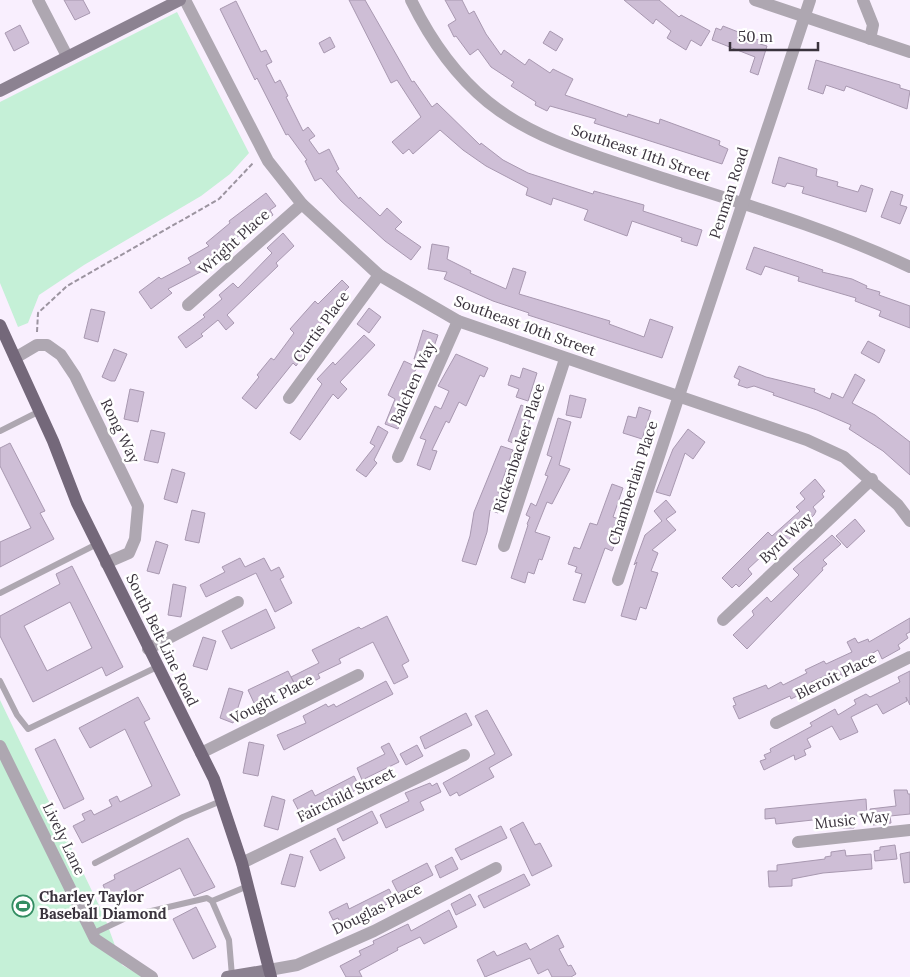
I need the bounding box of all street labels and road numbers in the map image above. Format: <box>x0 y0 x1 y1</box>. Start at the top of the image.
street label: Southeast 11th Street <box>569 120 713 185</box>
street label: Penman Road <box>705 145 752 241</box>
street label: Wright Place <box>194 205 273 279</box>
street label: Curtis Place <box>288 287 353 366</box>
street label: Southeast 10th Street <box>452 291 599 360</box>
street label: Balchen Way <box>386 338 439 427</box>
street label: Rickenbacker Place <box>489 381 548 515</box>
street label: Rong Way <box>97 395 144 466</box>
street label: Chamberlain Place <box>603 418 662 548</box>
street label: Byrd Way <box>755 508 816 567</box>
street label: South Belt Line Road <box>122 570 203 709</box>
street label: Bleroit Place <box>792 648 879 703</box>
street label: Vought Place <box>226 669 317 728</box>
street label: Fairchild Street <box>294 763 398 826</box>
street label: Lively Lane <box>39 799 90 878</box>
street label: Music Way <box>813 806 891 833</box>
street label: Douglas Place <box>329 879 425 938</box>

